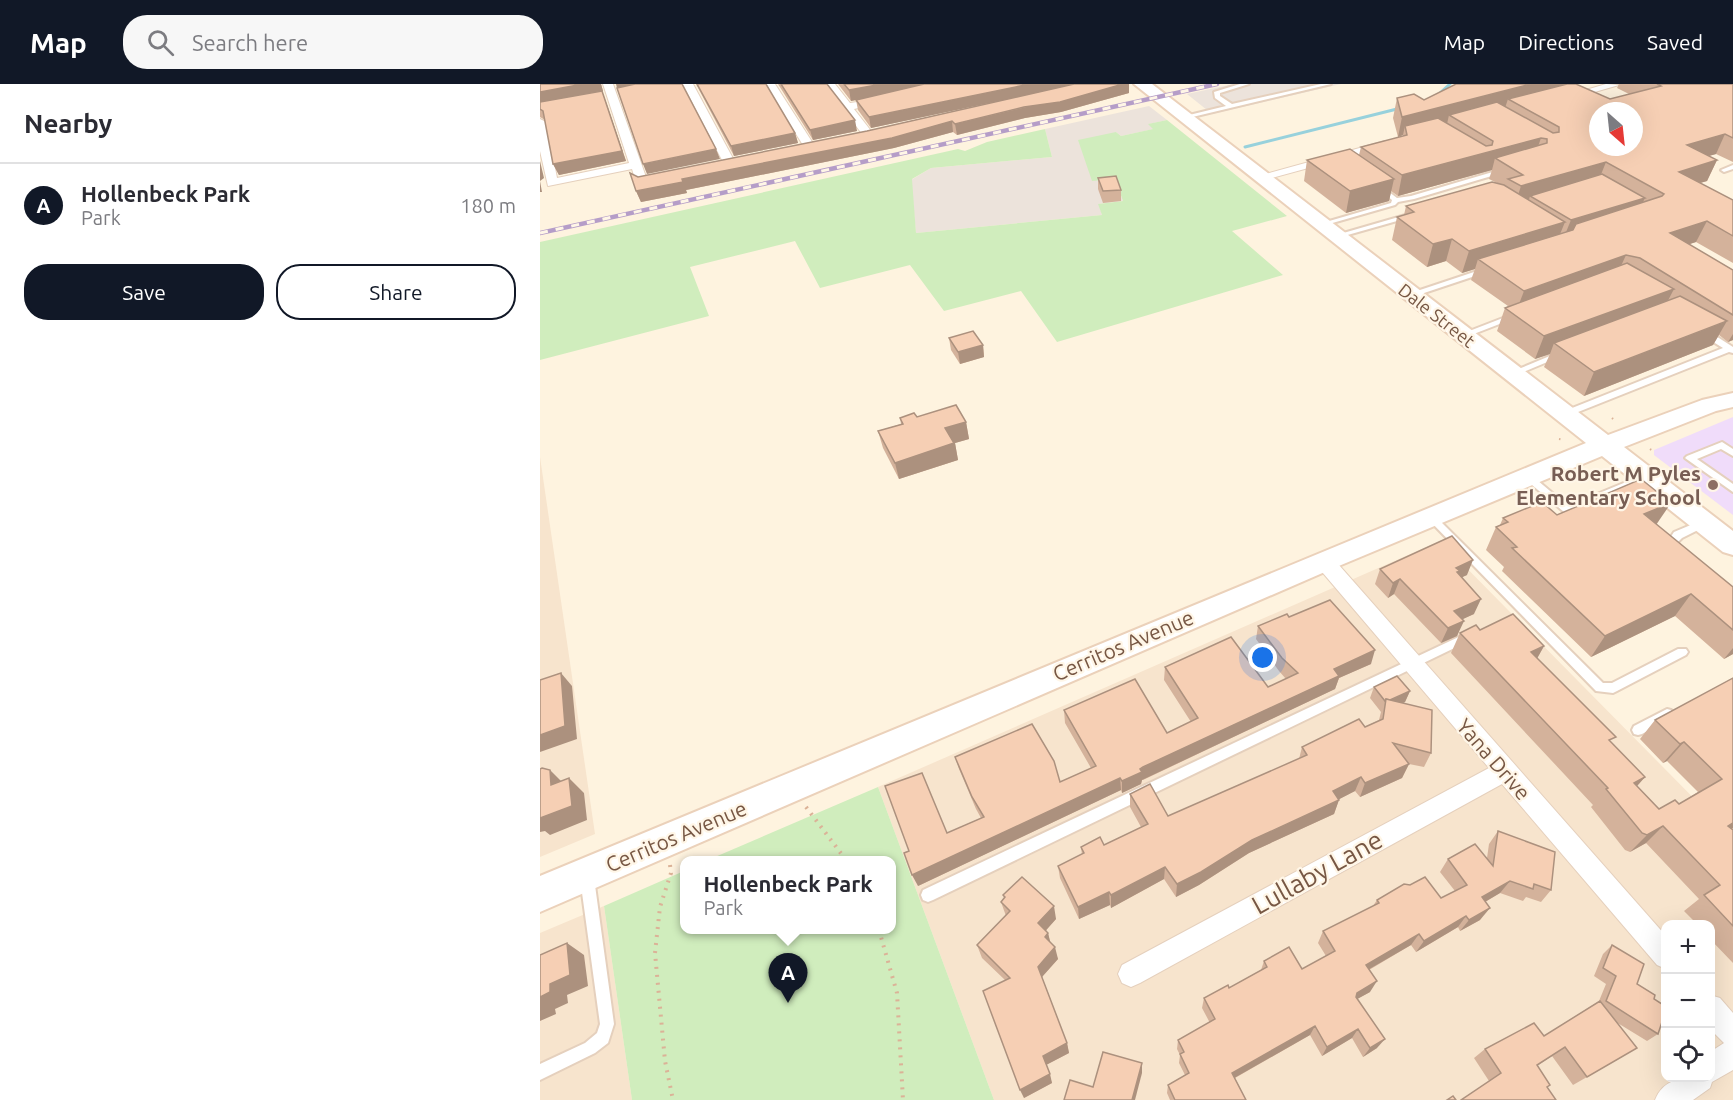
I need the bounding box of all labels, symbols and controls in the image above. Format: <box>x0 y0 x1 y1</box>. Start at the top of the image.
search box <box>123 15 543 69</box>
icon: search <box>144 26 177 59</box>
text: Map <box>30 27 87 58</box>
text: Search here <box>192 30 308 55</box>
text: Map <box>1444 30 1485 54</box>
text: Directions <box>1518 30 1614 54</box>
text: Saved <box>1647 30 1703 54</box>
north arrow <box>1589 102 1643 156</box>
text: Nearby <box>24 109 112 138</box>
text: Hollenbeck Park <box>81 181 250 206</box>
text: A <box>36 194 51 217</box>
text: 180 m <box>460 194 516 217</box>
text: Park <box>81 206 121 229</box>
button: Save <box>24 264 264 320</box>
button: Share <box>276 264 516 320</box>
street label: Dale Street <box>1395 279 1479 351</box>
place label: Robert M Pyles Elementary School <box>1516 461 1701 509</box>
marker: Robert M Pyles Elementary School <box>1706 478 1720 492</box>
street label: Cerritos Avenue <box>1049 605 1197 685</box>
your location <box>1248 643 1277 672</box>
street label: Yana Drive <box>1452 714 1536 804</box>
street label: Cerritos Avenue <box>602 796 750 876</box>
street label: Lullaby Lane <box>1247 824 1387 920</box>
popup <box>680 856 896 934</box>
text: Hollenbeck Park <box>703 871 873 896</box>
text: Park <box>703 896 743 919</box>
map controls <box>1661 920 1715 1082</box>
button: + <box>1661 920 1715 974</box>
pin: A <box>768 954 808 1003</box>
button: − <box>1661 974 1715 1028</box>
button: locate <box>1661 1028 1715 1082</box>

